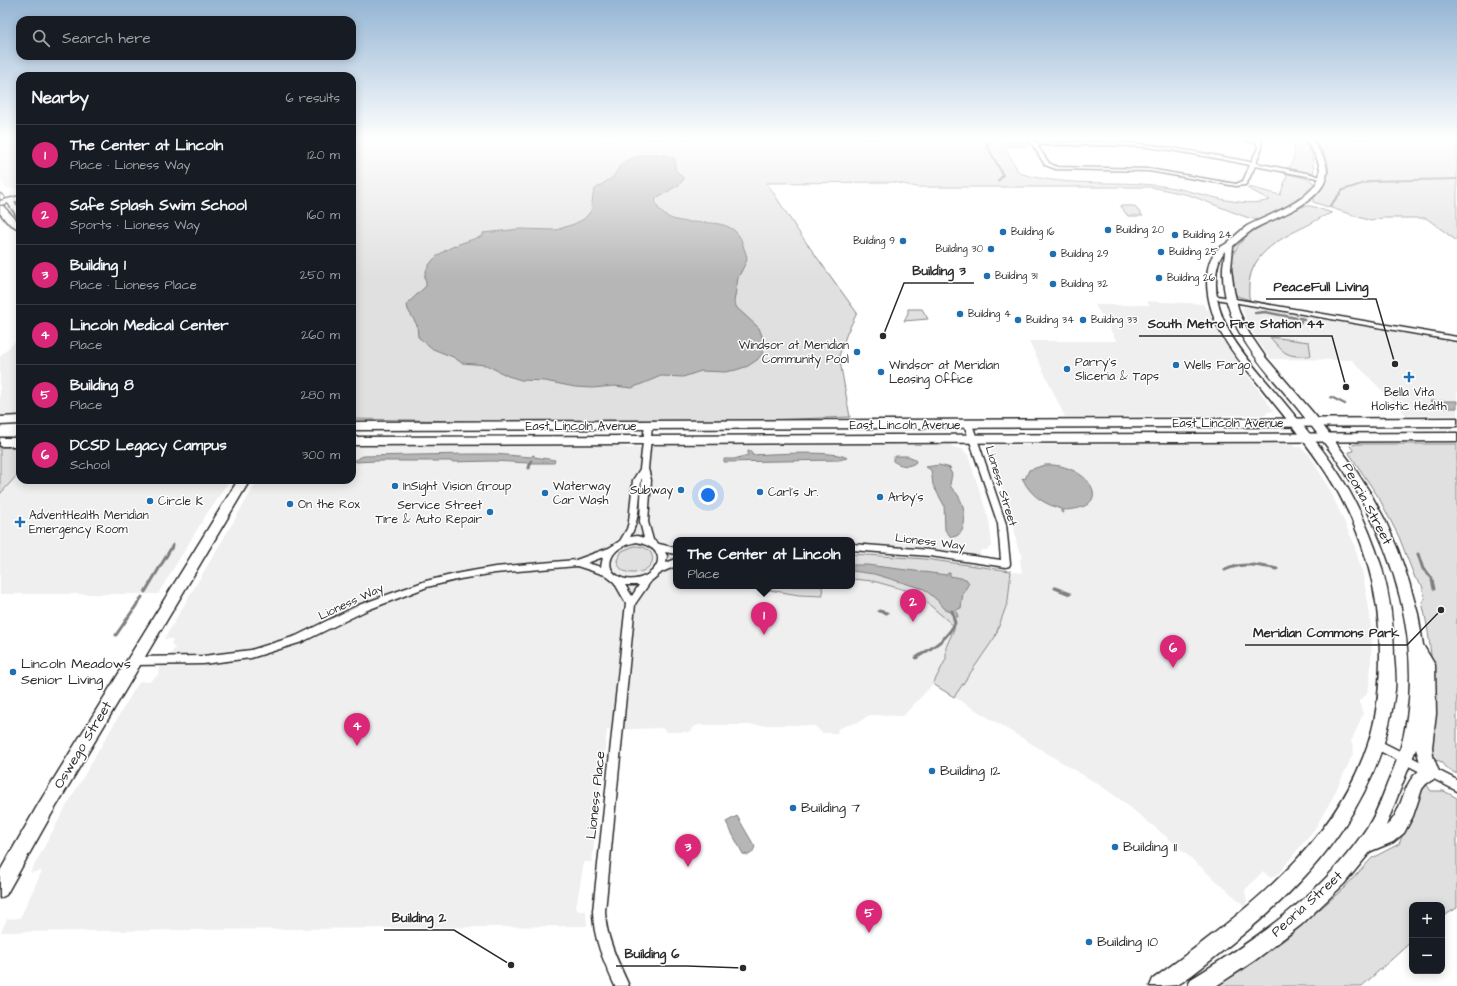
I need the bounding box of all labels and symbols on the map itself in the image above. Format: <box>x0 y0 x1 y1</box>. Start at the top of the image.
place label: Building 20 <box>1116 223 1164 238</box>
place label: Building 16 <box>1011 225 1055 240</box>
marker: Building 20 <box>1103 225 1113 235</box>
marker: Building 16 <box>998 227 1008 237</box>
place label: Building 24 <box>1183 228 1232 243</box>
marker: Building 24 <box>1170 230 1180 240</box>
place label: Building 9 <box>853 234 895 249</box>
marker: Building 9 <box>898 236 908 246</box>
place label: Building 30 <box>936 242 983 257</box>
marker: Building 30 <box>986 244 996 254</box>
place label: Building 25 <box>1169 245 1218 260</box>
place label: Building 29 <box>1061 247 1109 262</box>
marker: Building 25 <box>1156 247 1166 257</box>
marker: Building 29 <box>1048 249 1058 259</box>
callout: Building 3 <box>904 258 974 283</box>
text: Building 3 <box>912 262 966 282</box>
place label: Building 31 <box>995 269 1038 284</box>
marker: Building 31 <box>982 271 992 281</box>
place label: Building 26 <box>1167 271 1216 286</box>
marker: Building 26 <box>1154 273 1164 283</box>
callout: PeaceFull Living <box>1266 274 1376 299</box>
place label: Building 32 <box>1061 277 1108 292</box>
text: PeaceFull Living <box>1274 278 1369 298</box>
marker: Building 32 <box>1048 279 1058 289</box>
place label: Building 4 <box>968 307 1011 322</box>
marker: Building 4 <box>955 309 965 319</box>
callout: South Metro Fire Station 44 <box>1139 311 1332 336</box>
place label: Building 34 <box>1026 313 1074 328</box>
place label: Building 33 <box>1091 313 1137 328</box>
marker: Building 34 <box>1013 315 1023 325</box>
marker: Building 33 <box>1078 315 1088 325</box>
text: South Metro Fire Station 44 <box>1147 315 1324 333</box>
place label: Windsor at Meridian Community Pool <box>739 337 849 369</box>
marker: Windsor at Meridian Community Pool <box>852 347 862 357</box>
place label: Parry's Sliceria & Taps <box>1075 354 1159 385</box>
place label: Windsor at Meridian Leasing Office <box>889 357 999 389</box>
place label: Wells Fargo <box>1184 357 1251 375</box>
marker: Wells Fargo <box>1171 360 1181 370</box>
marker: Parry's Sliceria & Taps <box>1062 364 1072 374</box>
marker: Windsor at Meridian Leasing Office <box>876 367 886 377</box>
marker: Bella Vita Holistic Health <box>1403 371 1415 383</box>
place label: Bella Vita Holistic Health <box>1371 384 1447 415</box>
street label: East Lincoln Avenue <box>1172 415 1284 432</box>
street label: East Lincoln Avenue <box>849 417 961 434</box>
street label: East Lincoln Avenue <box>525 418 637 435</box>
street label: Lioness Street <box>981 444 1021 528</box>
street label: Peoria Street <box>1337 460 1397 549</box>
place label: InSight Vision Group <box>403 478 512 496</box>
place label: Waterway Car Wash <box>553 478 611 509</box>
marker: InSight Vision Group <box>390 481 400 491</box>
place label: Subway <box>630 482 673 500</box>
place label: Carl's Jr. <box>768 484 819 501</box>
marker: Subway <box>676 485 686 495</box>
your location <box>698 485 718 505</box>
marker: Carl's Jr. <box>755 487 765 497</box>
marker: Waterway Car Wash <box>540 488 550 498</box>
place label: Arby's <box>888 489 924 507</box>
marker: Arby's <box>875 492 885 502</box>
place label: Circle K <box>158 493 204 510</box>
marker: Circle K <box>145 496 155 506</box>
place label: On the Rox <box>298 496 360 513</box>
place label: Service Street Tire & Auto Repair <box>375 497 482 528</box>
marker: On the Rox <box>285 499 295 509</box>
place label: AdventHealth Meridian Emergency Room <box>29 507 149 539</box>
marker: Service Street Tire & Auto Repair <box>485 507 495 517</box>
marker: AdventHealth Meridian Emergency Room <box>14 516 26 528</box>
street label: Lioness Way <box>894 529 966 556</box>
street label: Lioness Way <box>316 579 387 625</box>
pin: 2 <box>900 589 926 622</box>
pin: 1 <box>751 602 777 635</box>
callout: Meridian Commons Park <box>1245 620 1407 645</box>
text: Meridian Commons Park <box>1253 624 1400 642</box>
pin: 6 <box>1160 635 1186 668</box>
place label: Lincoln Meadows Senior Living <box>21 654 131 690</box>
marker: Lincoln Meadows Senior Living <box>8 667 18 677</box>
street label: Oswego Street <box>49 697 117 793</box>
pin: 4 <box>344 713 370 746</box>
street label: Lioness Place <box>581 749 611 840</box>
place label: Building 12 <box>940 761 1000 781</box>
marker: Building 12 <box>927 766 937 776</box>
place label: Building 7 <box>801 798 861 818</box>
marker: Building 7 <box>788 803 798 813</box>
pin: 3 <box>675 834 701 867</box>
place label: Building 11 <box>1123 837 1177 857</box>
marker: Building 11 <box>1110 842 1120 852</box>
street label: Peoria Street <box>1267 866 1347 942</box>
pin: 5 <box>856 900 882 933</box>
callout: Building 2 <box>384 905 454 930</box>
text: Building 2 <box>392 909 447 929</box>
place label: Building 10 <box>1097 932 1158 952</box>
marker: Building 10 <box>1084 937 1094 947</box>
callout: Building 6 <box>616 941 687 966</box>
text: Building 6 <box>624 945 680 965</box>

